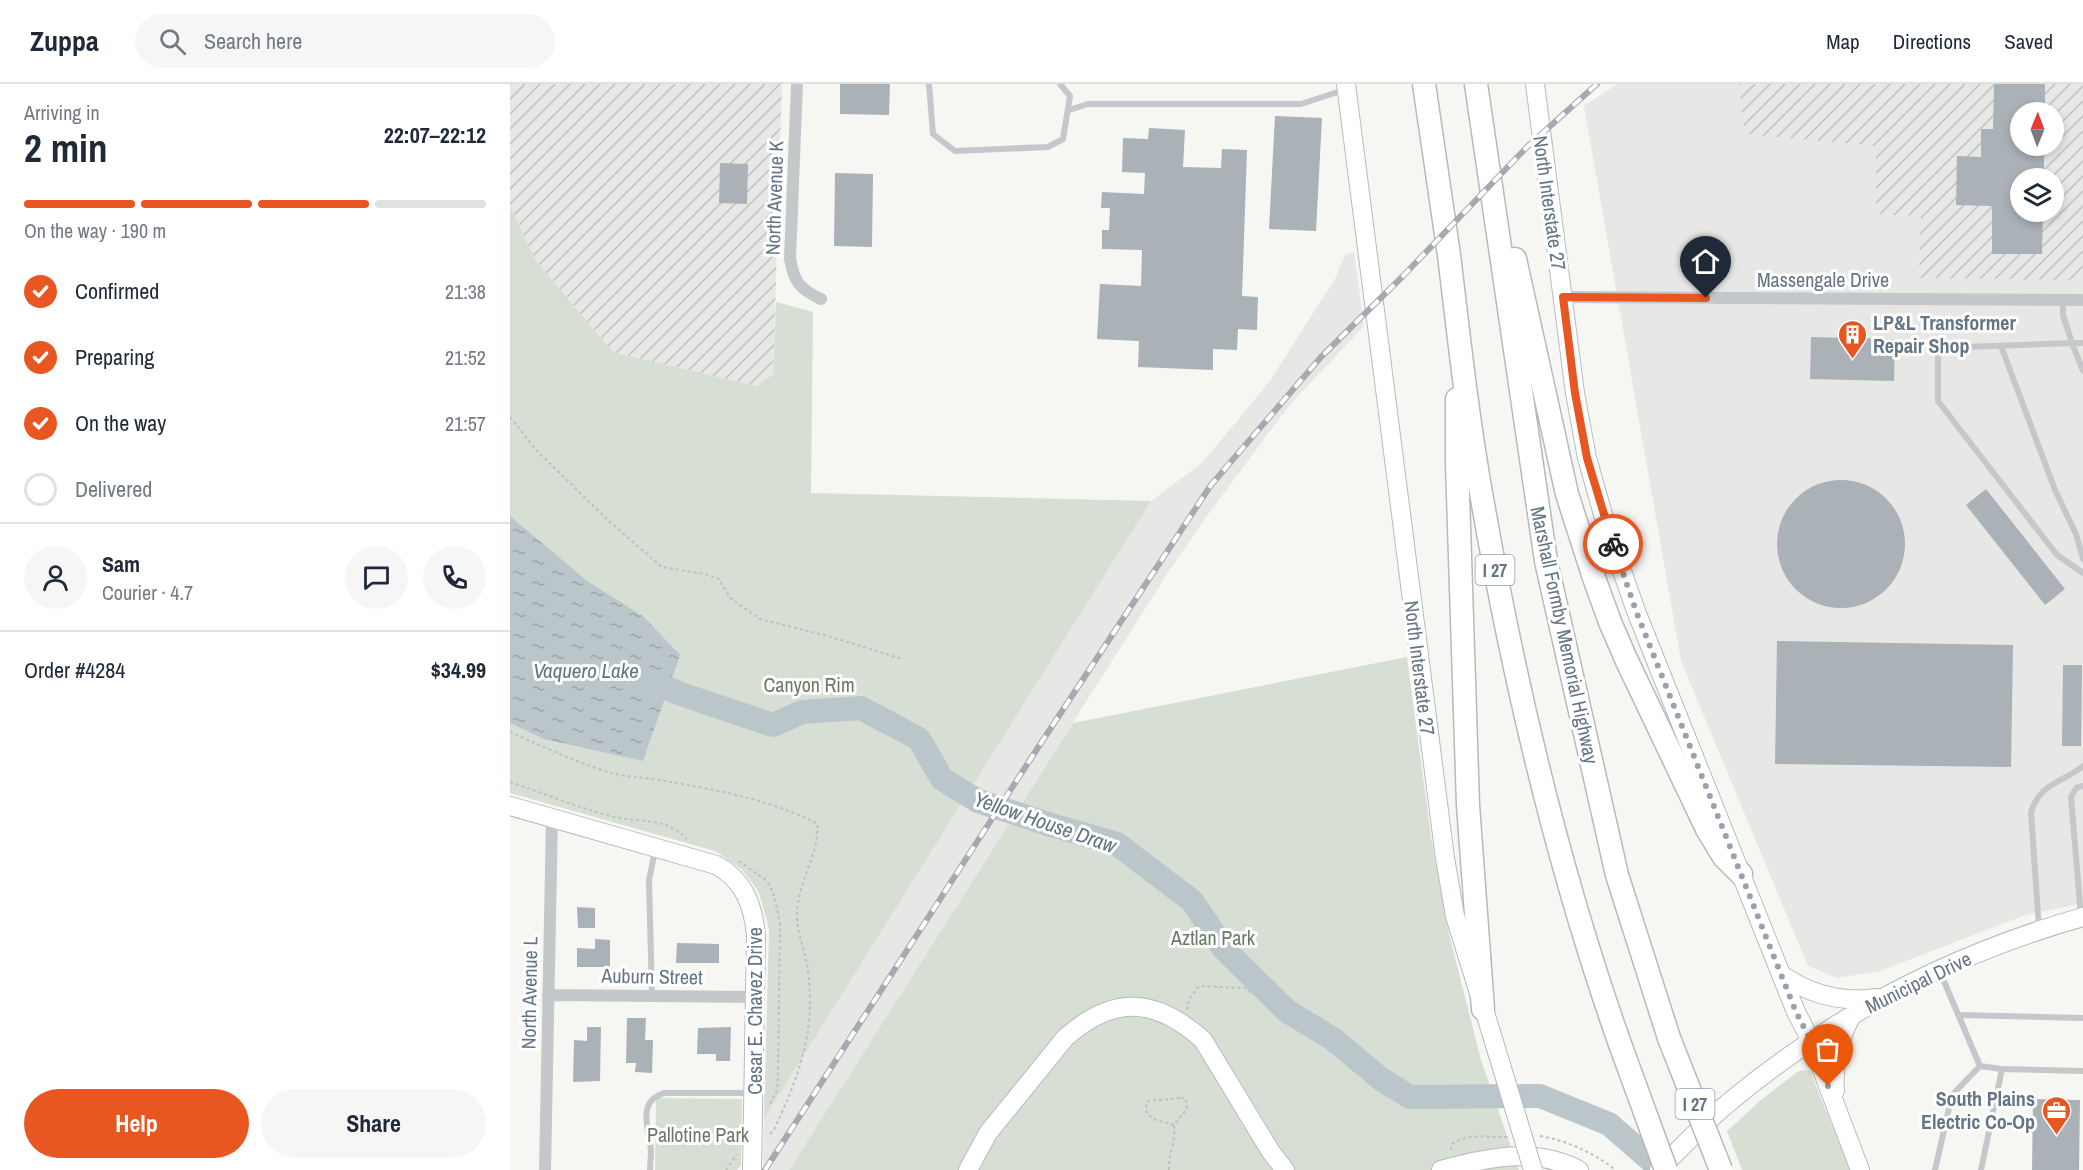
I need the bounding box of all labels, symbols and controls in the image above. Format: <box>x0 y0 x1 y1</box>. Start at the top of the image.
search box <box>135 14 555 68</box>
text: Zuppa <box>30 22 99 60</box>
icon: search <box>156 25 189 58</box>
text: Search here <box>204 26 302 56</box>
text: Map <box>1826 27 1860 56</box>
text: Directions <box>1893 27 1971 56</box>
text: Saved <box>2004 27 2053 56</box>
text: Arriving in <box>24 99 100 126</box>
north arrow <box>2010 102 2064 156</box>
map controls <box>2010 102 2064 222</box>
text: 22:07–22:12 <box>384 120 486 150</box>
text: 2 min <box>24 122 108 174</box>
street label: North Interstate 27 <box>1527 134 1573 272</box>
street label: North Avenue K <box>759 140 789 256</box>
button: layers <box>2010 168 2064 222</box>
text: On the way · 190 m <box>24 217 166 244</box>
pin <box>1680 236 1731 298</box>
icon: home <box>1689 245 1722 278</box>
street label: Massengale Drive <box>1757 266 1889 293</box>
icon: check <box>24 275 57 308</box>
text: Confirmed <box>75 276 159 306</box>
text: 21:38 <box>445 278 486 305</box>
place label: LP&L Transformer Repair Shop <box>1873 309 2016 359</box>
building icon: LP&L Transformer Repair Shop <box>1836 318 1868 360</box>
icon: check <box>24 341 57 374</box>
text: Preparing <box>75 342 154 372</box>
text: 21:52 <box>445 344 486 371</box>
icon: check <box>24 407 57 440</box>
text: On the way <box>75 408 166 438</box>
text: 21:57 <box>445 410 486 437</box>
text: Delivered <box>75 474 152 504</box>
street label: Marshall Formby Memorial Highway <box>1525 504 1606 767</box>
courier <box>1583 514 1643 574</box>
icon: bike <box>1597 528 1630 561</box>
button: person <box>24 546 87 609</box>
button: chat <box>345 546 408 609</box>
button: phone <box>423 546 486 609</box>
text: Sam <box>102 549 140 579</box>
road number: I 27 <box>1476 555 1514 585</box>
text: Courier · 4.7 <box>102 579 193 606</box>
street label: North Interstate 27 <box>1398 599 1442 737</box>
text: Order #4284 <box>24 655 125 685</box>
text: $34.99 <box>431 655 486 685</box>
water label: Vaquero Lake <box>533 656 639 685</box>
park label: Canyon Rim <box>763 671 855 698</box>
water label: Yellow House Draw <box>970 784 1121 860</box>
park label: Aztlan Park <box>1170 924 1256 951</box>
street label: Cesar E. Chavez Drive <box>741 927 768 1095</box>
street label: North Avenue L <box>515 936 543 1050</box>
street label: Municipal Drive <box>1860 945 1976 1019</box>
street label: Auburn Street <box>600 962 703 990</box>
pin <box>1802 1024 1853 1086</box>
icon: bag <box>1811 1033 1844 1066</box>
place label: South Plains Electric Co-Op <box>1921 1085 2035 1135</box>
button: Help <box>24 1089 249 1158</box>
button: Share <box>261 1089 486 1158</box>
road number: I 27 <box>1676 1089 1714 1119</box>
office icon: South Plains Electric Co-Op <box>2040 1094 2072 1136</box>
park label: Pallotine Park <box>647 1121 750 1148</box>

